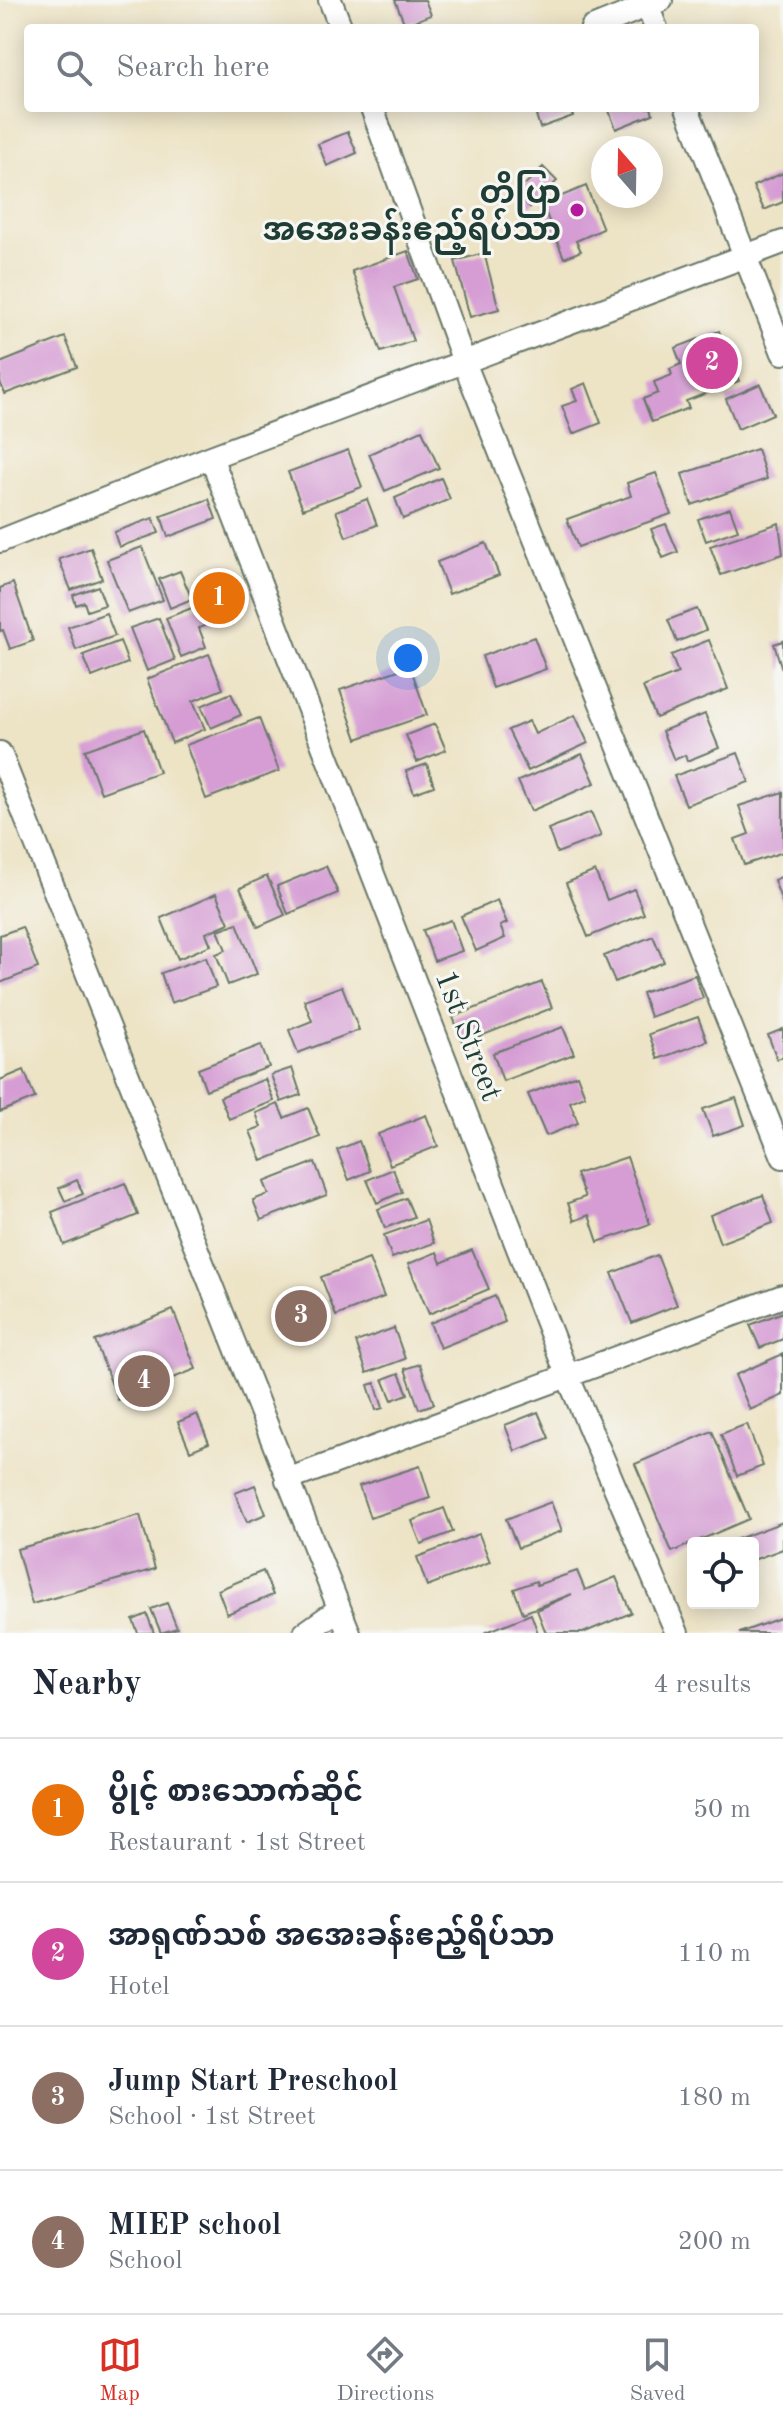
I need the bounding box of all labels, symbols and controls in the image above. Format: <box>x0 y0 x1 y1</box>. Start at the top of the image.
search box <box>24 24 759 112</box>
icon: search <box>52 46 96 90</box>
text: Search here <box>116 53 270 83</box>
north arrow <box>591 136 663 208</box>
place label: တိပြာ အအေးခန်းဧည့်ရိပ်သာ <box>263 170 561 255</box>
marker: တိပြာ အအေးခန်းဧည့်ရိပ်သာ <box>568 201 586 219</box>
pin: 2 <box>686 333 738 393</box>
pin: 1 <box>193 568 245 628</box>
your location <box>388 638 428 678</box>
street label: 1st Street <box>428 966 507 1106</box>
pin: 3 <box>275 1286 327 1346</box>
pin: 4 <box>118 1351 170 1411</box>
map controls <box>687 1537 759 1609</box>
button: locate <box>687 1537 759 1609</box>
text: Nearby <box>32 1668 142 1702</box>
text: 4 results <box>653 1672 751 1698</box>
text: ပွိုင့် စားသောက်ဆိုင် <box>108 1778 363 1808</box>
text: 1 <box>50 1797 66 1823</box>
text: 50 m <box>693 1797 751 1823</box>
text: Restaurant · 1st Street <box>108 1830 366 1856</box>
text: အာရုဏ်သစ် အအေးခန်းဧည့်ရိပ်သာ <box>108 1922 555 1952</box>
text: 2 <box>50 1941 66 1967</box>
text: 110 m <box>678 1941 751 1967</box>
text: Hotel <box>108 1974 169 2000</box>
text: Jump Start Preschool <box>108 2067 398 2097</box>
text: 3 <box>50 2085 66 2111</box>
text: 180 m <box>678 2085 751 2111</box>
text: School · 1st Street <box>108 2104 316 2130</box>
text: MIEP school <box>108 2211 281 2241</box>
text: 4 <box>50 2229 66 2255</box>
text: 200 m <box>678 2229 751 2255</box>
text: School <box>108 2248 182 2274</box>
tab: Map <box>98 2333 142 2408</box>
tab: Directions <box>337 2333 434 2408</box>
tab: Saved <box>629 2333 685 2408</box>

